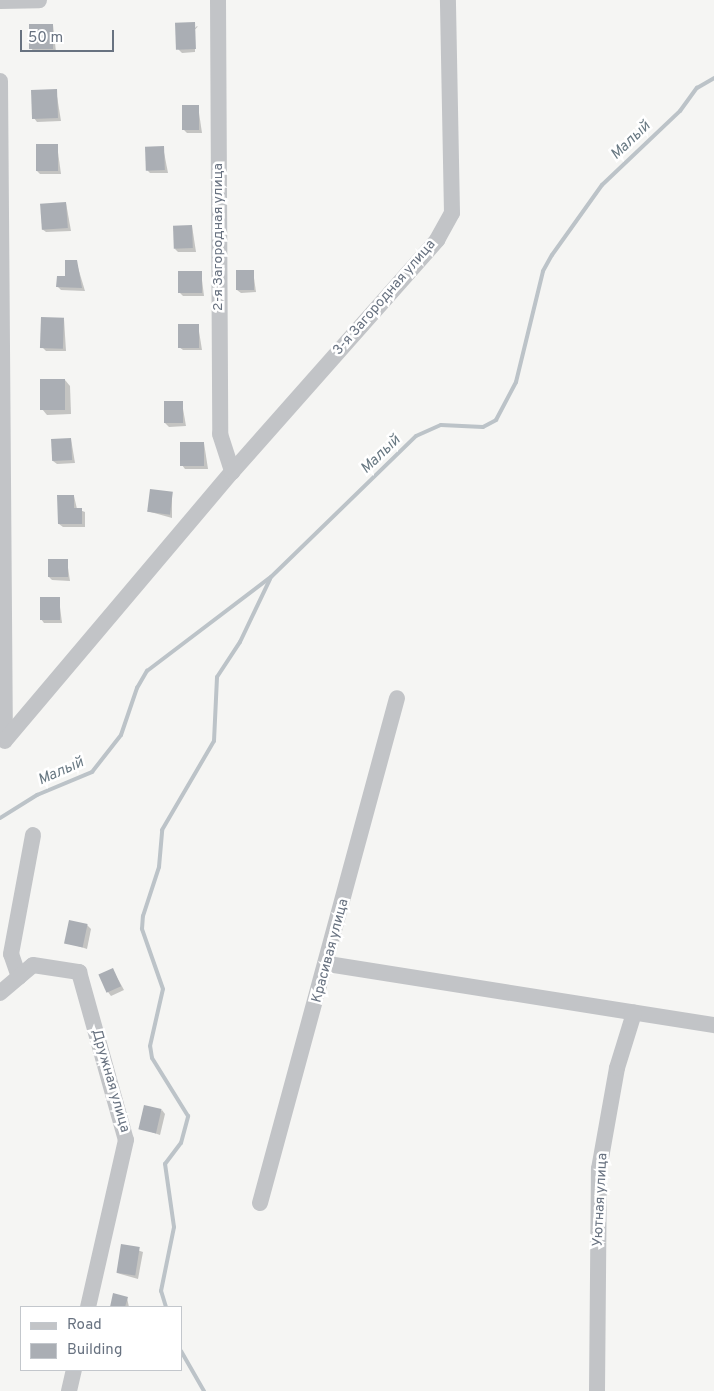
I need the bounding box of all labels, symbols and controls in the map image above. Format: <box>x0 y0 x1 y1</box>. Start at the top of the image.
scale bar <box>22 20 116 52</box>
text: 50 m <box>28 29 63 48</box>
water label: Малый <box>608 118 654 164</box>
street label: 2-я Загородная улица <box>211 163 227 311</box>
street label: 3-я Загородная улица <box>330 237 440 359</box>
water label: Малый <box>358 432 404 478</box>
water label: Малый <box>35 754 87 790</box>
street label: Красивая улица <box>309 897 353 1005</box>
street label: Дружная улица <box>87 1027 133 1135</box>
street label: Уютная улица <box>590 1153 612 1247</box>
legend <box>20 1306 182 1371</box>
text: Road <box>67 1316 102 1335</box>
text: Building <box>67 1341 122 1360</box>

